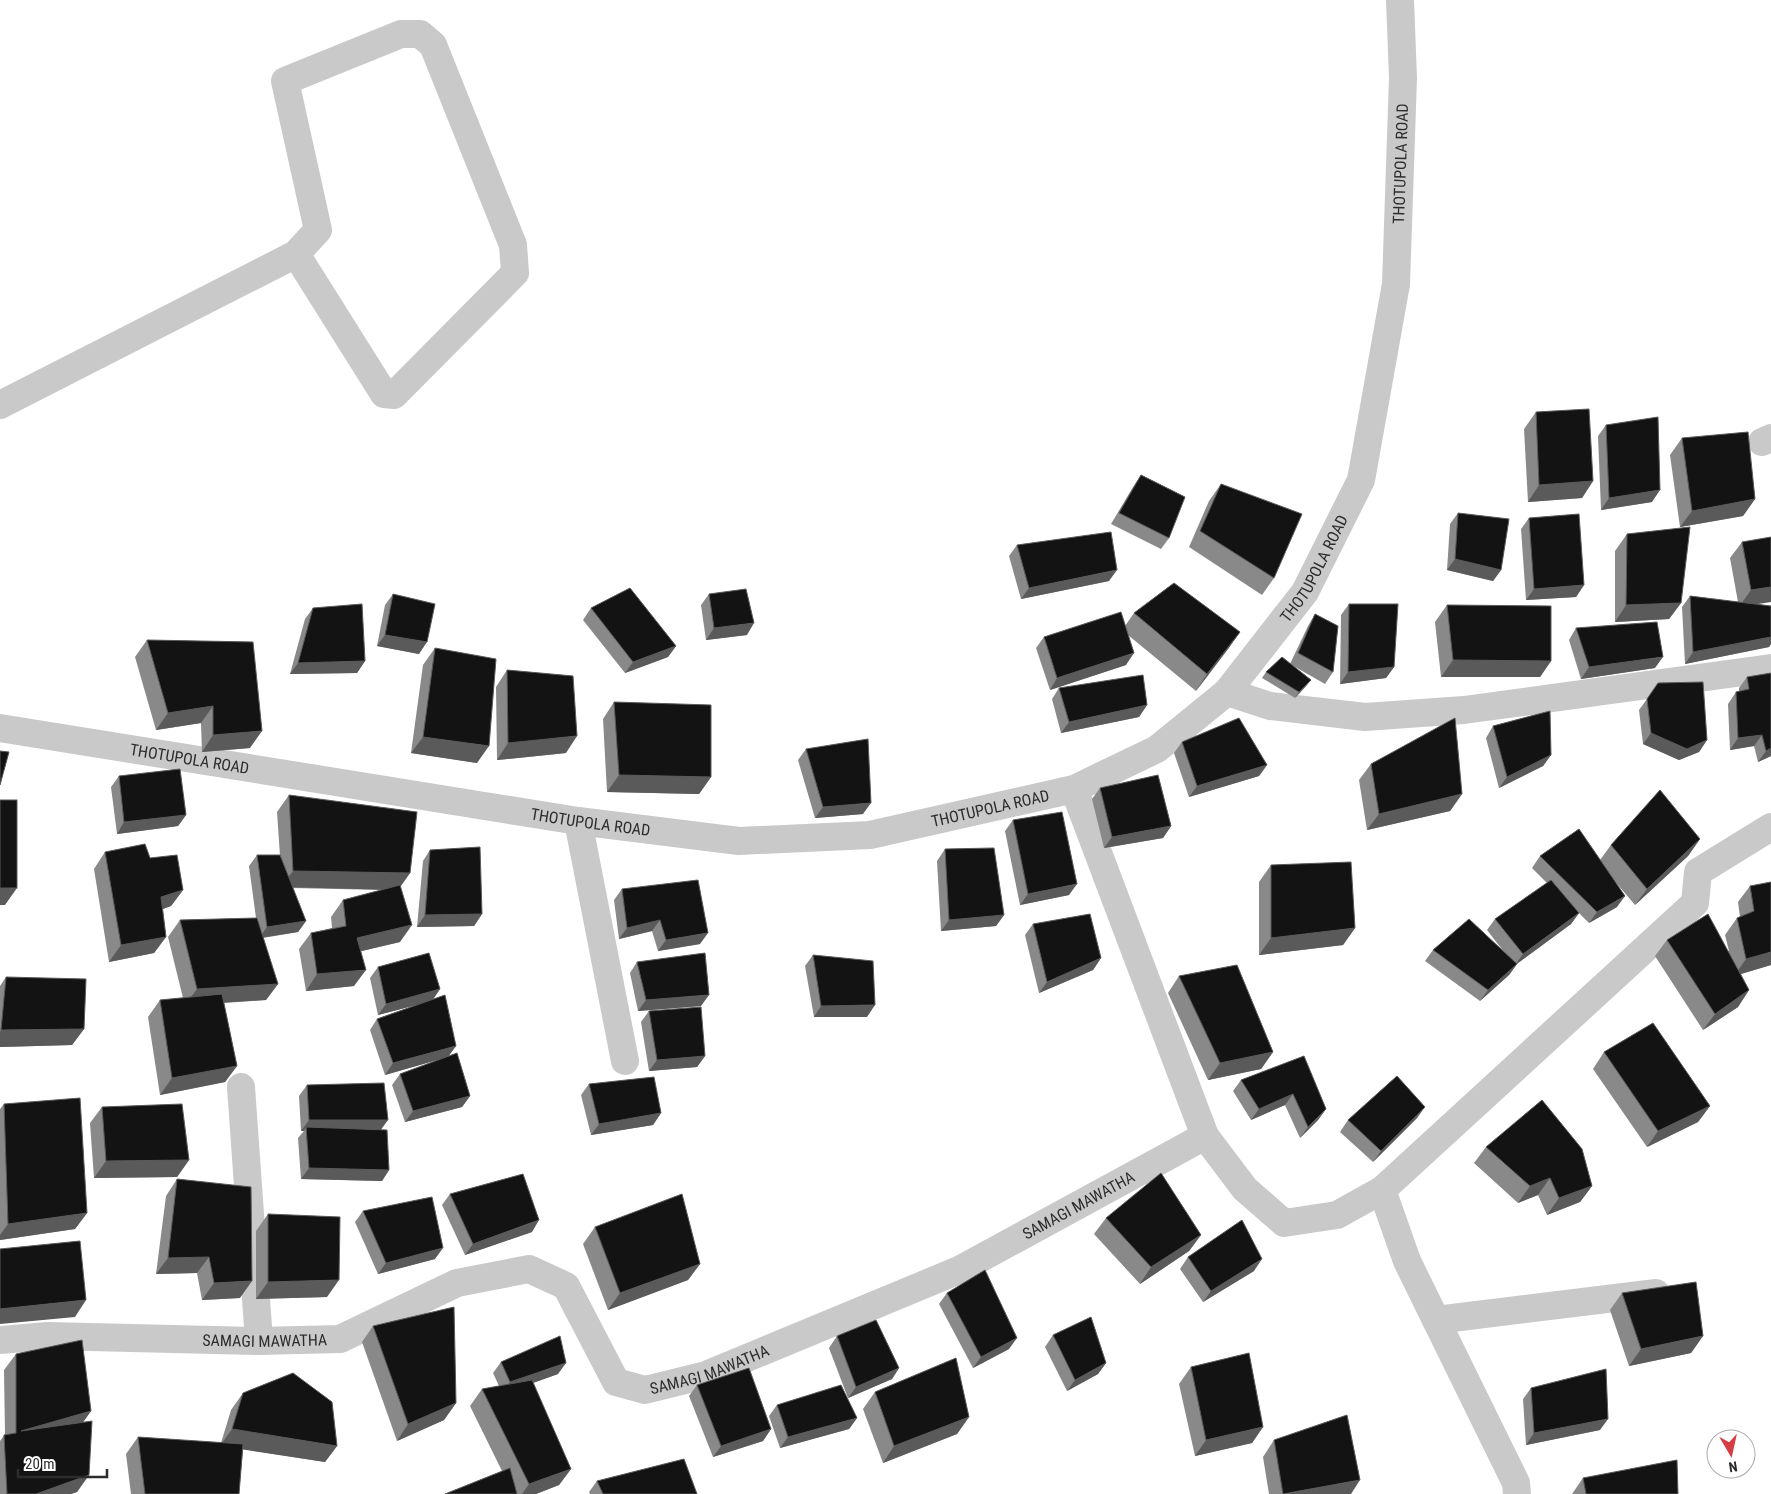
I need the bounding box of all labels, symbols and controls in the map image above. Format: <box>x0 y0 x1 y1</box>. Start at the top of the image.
street label: THOTUPOLA ROAD <box>1389 103 1412 224</box>
street label: THOTUPOLA ROAD <box>1276 512 1352 626</box>
street label: THOTUPOLA ROAD <box>129 740 251 777</box>
street label: THOTUPOLA ROAD <box>929 785 1051 830</box>
street label: THOTUPOLA ROAD <box>529 804 651 839</box>
street label: SAMAGI MAWATHA <box>1019 1167 1138 1243</box>
street label: SAMAGI MAWATHA <box>202 1330 327 1351</box>
street label: SAMAGI MAWATHA <box>648 1340 772 1398</box>
north arrow <box>1706 1429 1756 1479</box>
scale bar <box>18 1446 106 1478</box>
text: 20 m <box>25 1455 55 1473</box>
text: N <box>1728 1458 1739 1475</box>

